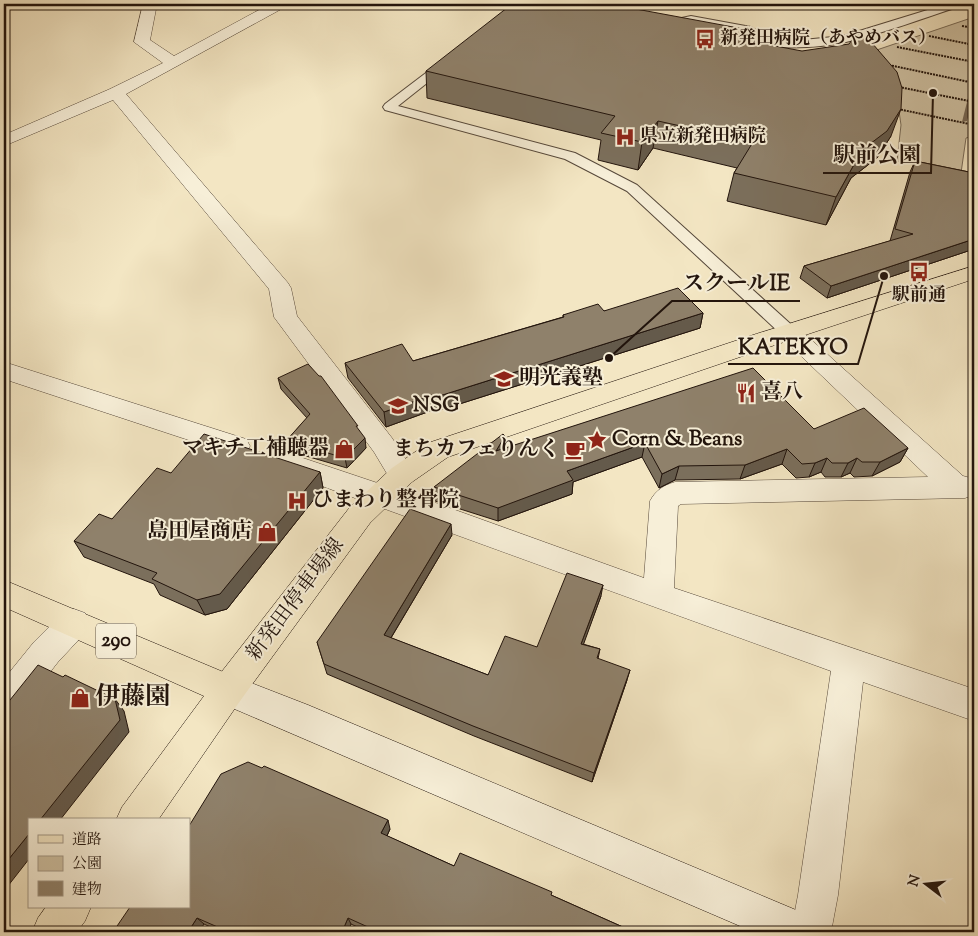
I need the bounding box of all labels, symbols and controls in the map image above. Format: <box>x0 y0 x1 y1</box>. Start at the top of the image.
place label: 新発田病院（あやめバス） <box>720 26 936 52</box>
bus stop icon: 新発田病院（あやめバス） <box>694 28 716 50</box>
place label: 県立新発田病院 <box>640 124 766 150</box>
hospital icon: 県立新発田病院 <box>614 126 636 148</box>
callout: 駅前公園 <box>823 136 931 173</box>
text: 駅前公園 <box>833 141 921 173</box>
bus stop icon: 駅前通 <box>908 261 930 283</box>
callout: スクールIE <box>672 264 800 301</box>
text: スクールIE <box>682 269 791 301</box>
place label: 駅前通 <box>892 283 946 309</box>
callout: KATEKYO <box>728 327 858 364</box>
text: KATEKYO <box>738 333 848 365</box>
place label: 明光義塾 <box>519 364 603 394</box>
school or university icon: 明光義塾 <box>493 368 515 390</box>
place label: 喜八 <box>761 378 803 408</box>
restaurant icon: 喜八 <box>735 382 757 404</box>
place label: NSG <box>413 391 459 421</box>
school or university icon: NSG <box>387 395 409 417</box>
place label: Corn & Beans <box>612 425 742 455</box>
place icon: Corn & Beans <box>586 429 608 451</box>
place label: マキチ工補聴器 <box>182 434 329 464</box>
place label: まちカフェりんく <box>393 435 560 465</box>
shop icon: マキチ工補聴器 <box>333 438 355 460</box>
cafe icon: まちカフェりんく <box>564 439 586 461</box>
place label: ひまわり整骨院 <box>312 486 459 516</box>
hospital icon: ひまわり整骨院 <box>286 490 308 512</box>
place label: 島田屋商店 <box>147 517 252 547</box>
shop icon: 島田屋商店 <box>256 521 278 543</box>
street label: 新発田停車場線 <box>240 532 352 668</box>
road number: 290 <box>96 624 136 658</box>
place label: 伊藤園 <box>95 680 170 716</box>
shop icon: 伊藤園 <box>69 687 91 709</box>
legend <box>28 818 190 908</box>
text: 道路 <box>72 830 102 851</box>
text: 公園 <box>72 854 102 875</box>
north arrow <box>900 858 950 908</box>
text: N <box>904 873 927 889</box>
text: 建物 <box>72 880 102 901</box>

